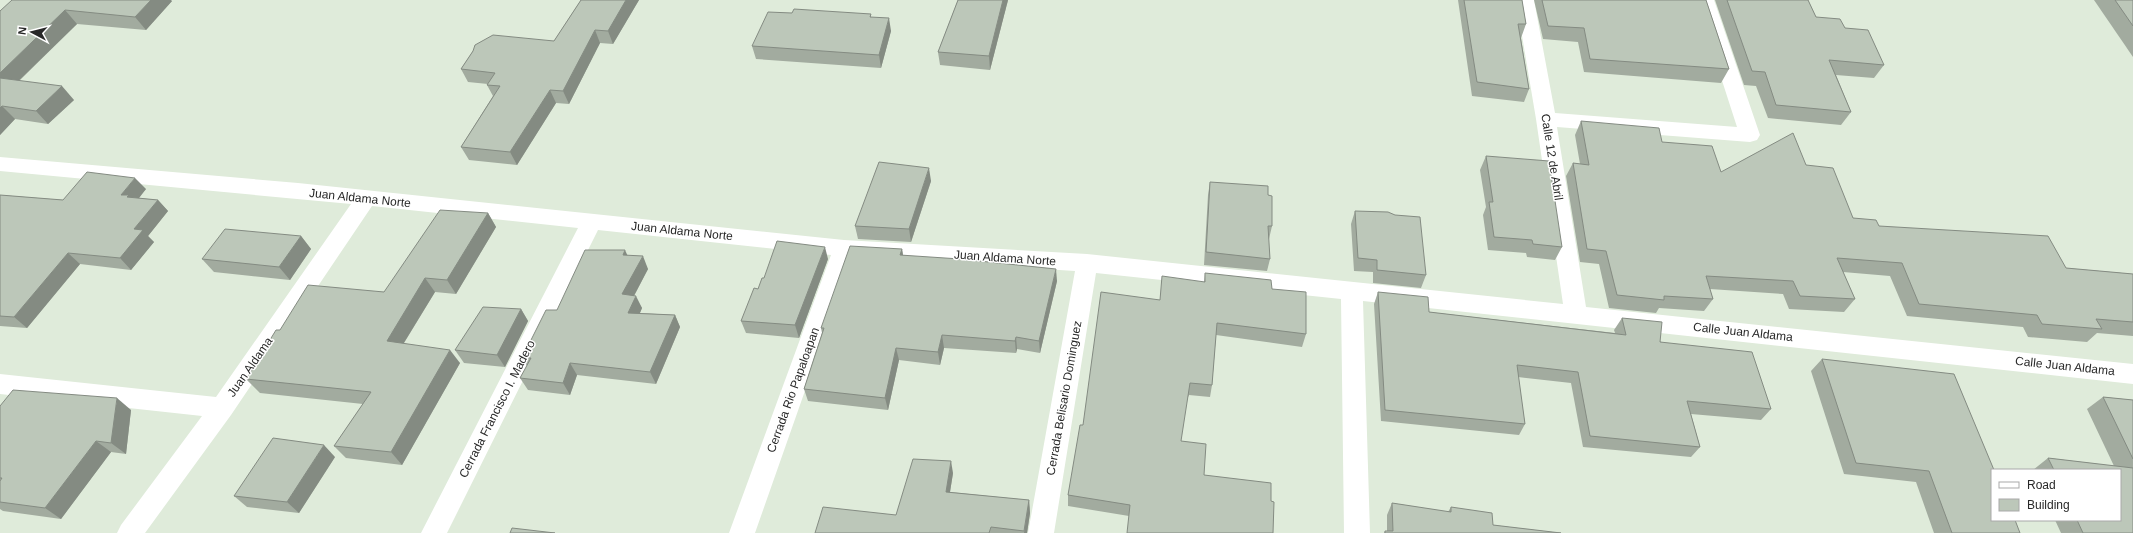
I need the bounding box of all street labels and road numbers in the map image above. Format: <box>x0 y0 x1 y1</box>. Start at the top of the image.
street label: Calle 12 de Abril <box>1538 113 1566 201</box>
street label: Juan Aldama Norte <box>309 186 412 210</box>
street label: Juan Aldama Norte <box>631 219 734 243</box>
street label: Juan Aldama Norte <box>954 247 1057 269</box>
street label: Cerrada Belisario Dominguez <box>1043 320 1085 476</box>
street label: Calle Juan Aldama <box>1693 320 1794 344</box>
street label: Cerrada Rio Papaloapan <box>764 326 822 454</box>
street label: Juan Aldama <box>224 334 276 399</box>
street label: Cerrada Francisco I. Madero <box>456 337 538 480</box>
street label: Calle Juan Aldama <box>2015 354 2116 378</box>

